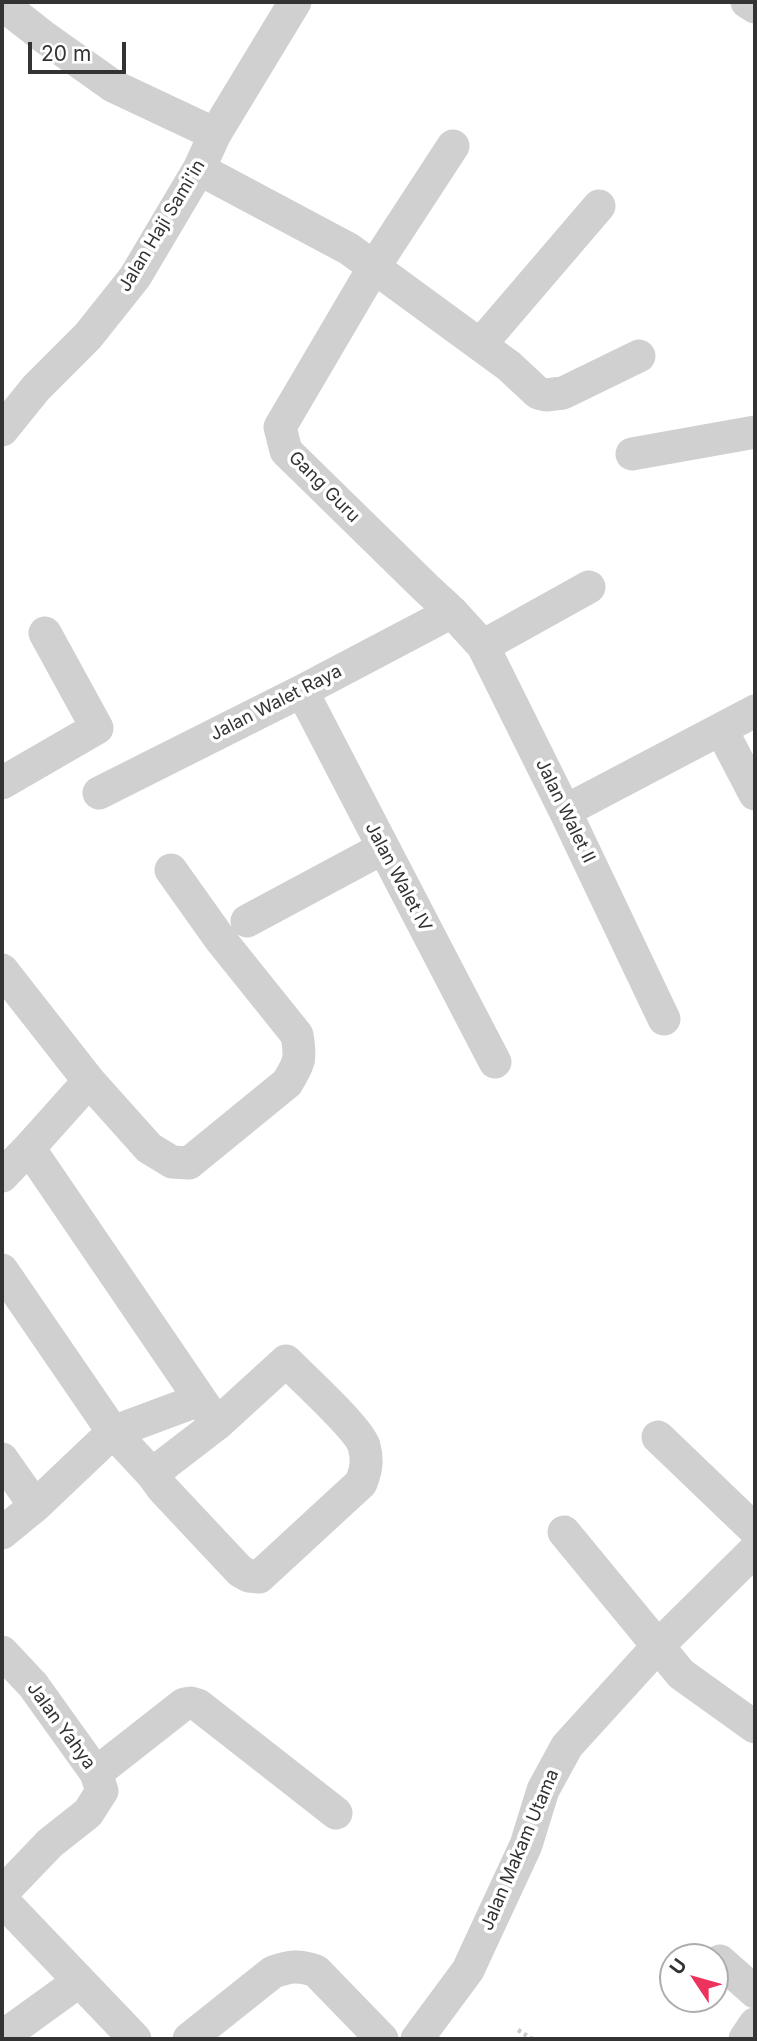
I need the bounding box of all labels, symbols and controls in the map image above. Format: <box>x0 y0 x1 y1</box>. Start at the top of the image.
scale bar <box>32 28 130 72</box>
text: 20 m <box>41 41 91 66</box>
street label: Jalan Haji Sami'in <box>114 156 210 296</box>
street label: Gang Guru <box>284 447 364 527</box>
street label: Jalan Walet Raya <box>207 661 345 745</box>
street label: Jalan Walet II <box>531 756 599 866</box>
street label: Jalan Walet IV <box>360 819 436 935</box>
street label: Jalan Yahya <box>22 1678 100 1774</box>
street label: Jalan Makam Utama <box>476 1766 564 1934</box>
north arrow <box>659 1943 729 2013</box>
text: U <box>665 1954 692 1979</box>

